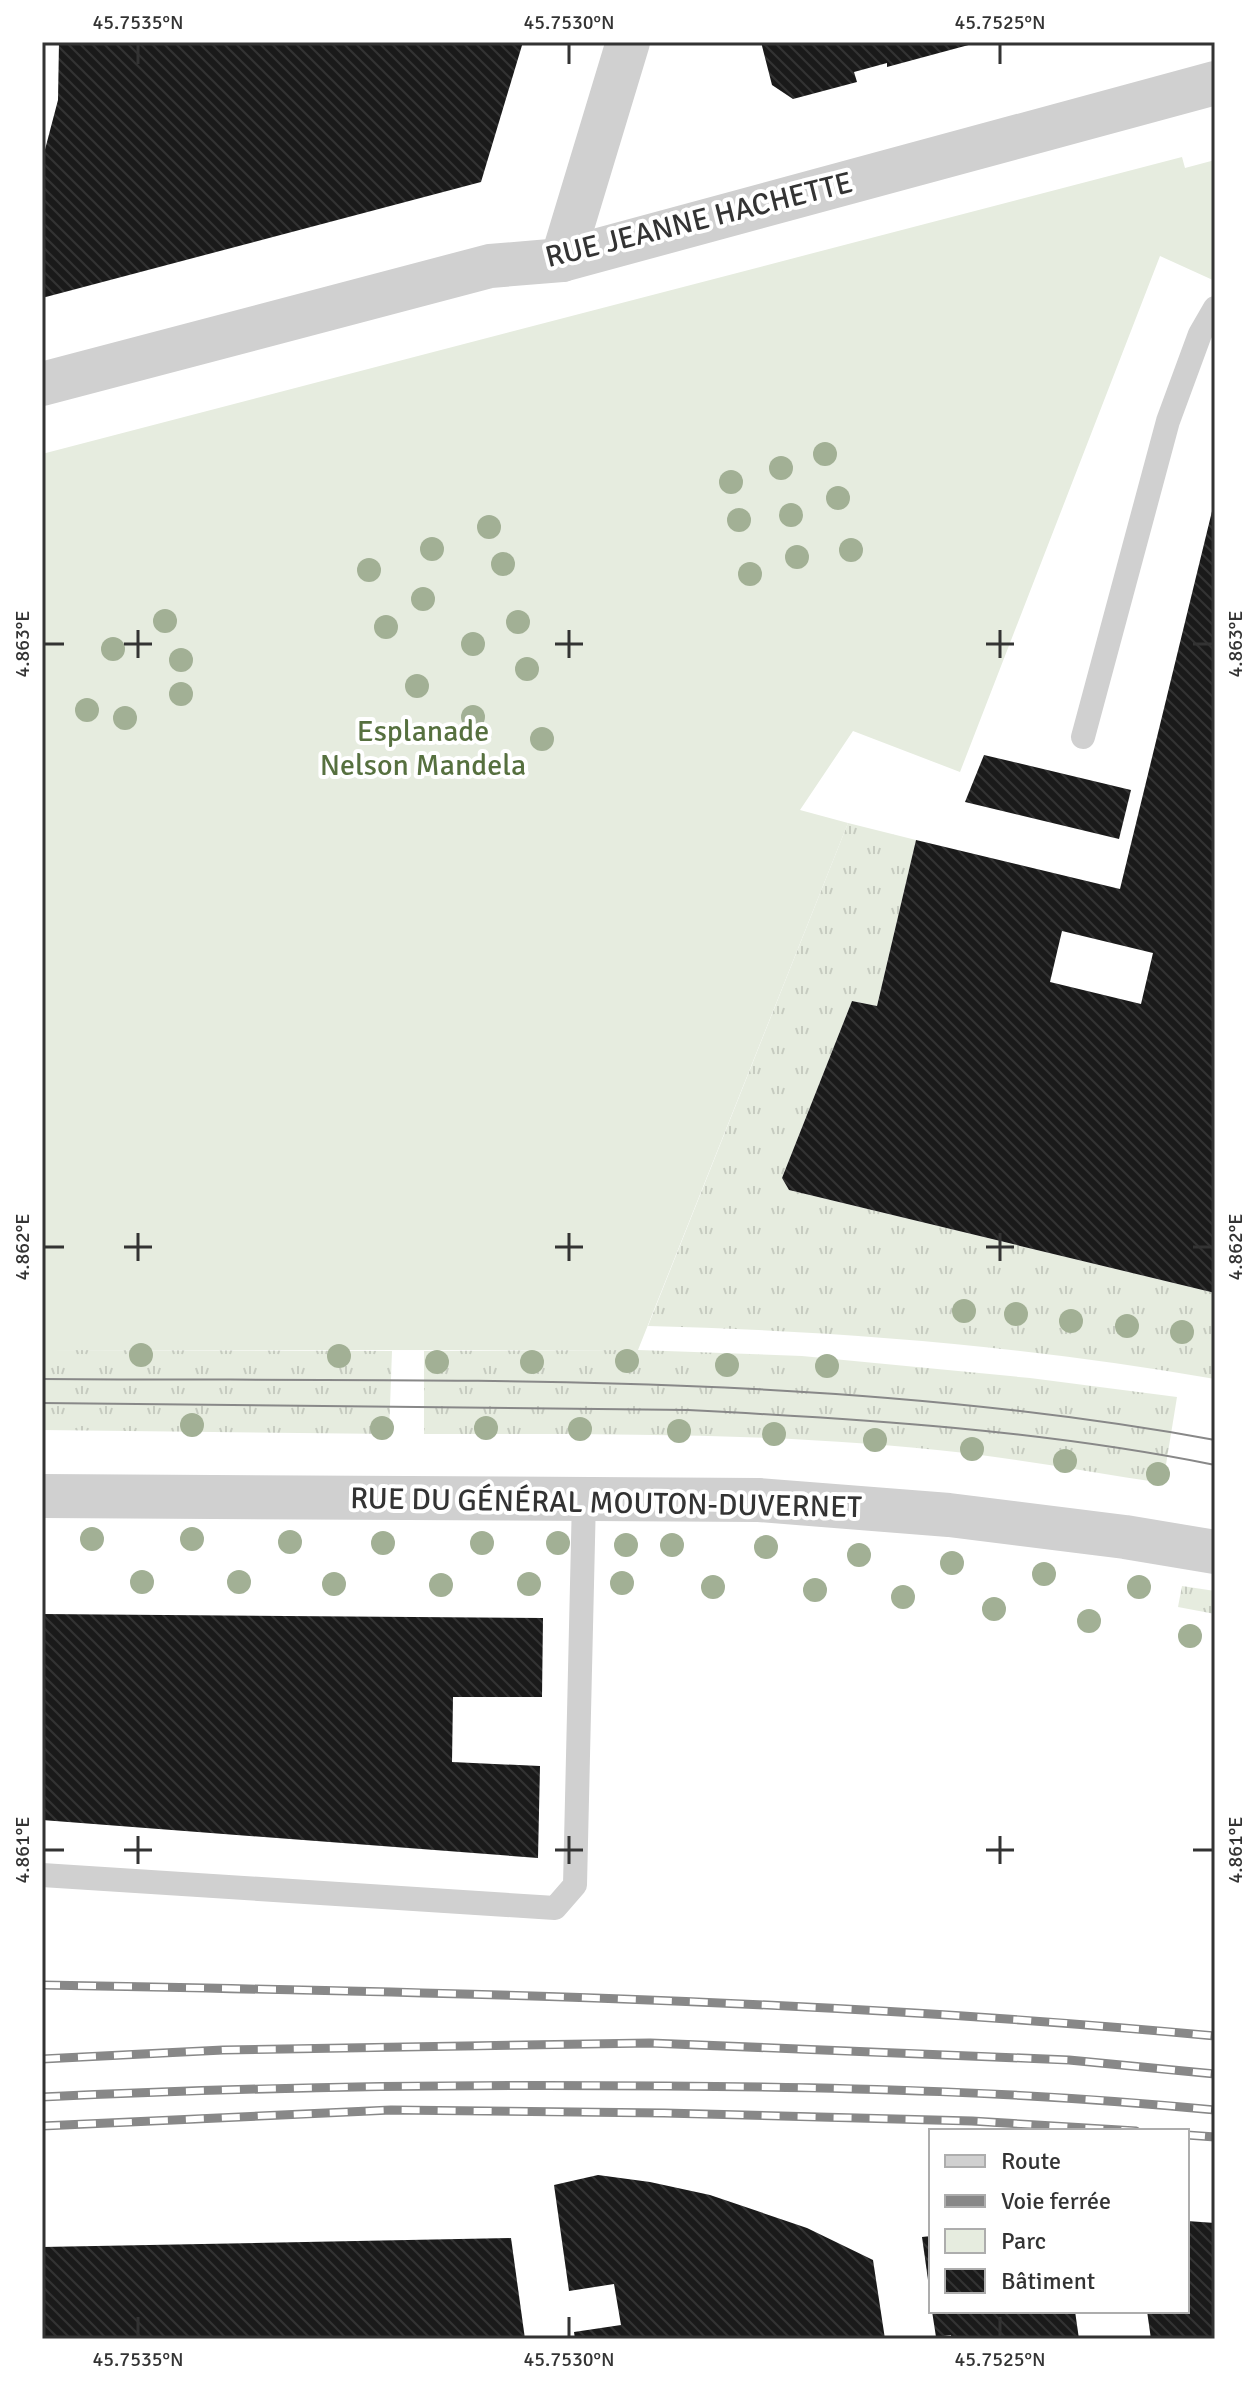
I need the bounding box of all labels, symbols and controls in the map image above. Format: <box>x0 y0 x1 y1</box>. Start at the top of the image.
text: 45.7535°N <box>92 10 184 35</box>
text: 45.7530°N <box>523 10 615 35</box>
text: 45.7525°N <box>954 10 1046 35</box>
street label: RUE JEANNE HACHETTE <box>542 164 856 276</box>
text: 4.863°E <box>10 610 35 678</box>
text: 4.863°E <box>1223 610 1248 678</box>
park label: Esplanade Nelson Mandela <box>320 713 526 784</box>
text: 4.862°E <box>10 1213 35 1281</box>
text: 4.862°E <box>1223 1213 1248 1281</box>
street label: RUE DU GÉNÉRAL MOUTON-DUVERNET <box>350 1480 862 1526</box>
text: 4.861°E <box>10 1816 35 1884</box>
text: 4.861°E <box>1223 1816 1248 1884</box>
legend <box>929 2129 1189 2313</box>
text: Route <box>1001 2146 1061 2176</box>
text: Voie ferrée <box>1001 2186 1111 2216</box>
text: Parc <box>1001 2226 1046 2256</box>
text: Bâtiment <box>1001 2266 1095 2296</box>
text: 45.7535°N <box>92 2347 184 2372</box>
text: 45.7530°N <box>523 2347 615 2372</box>
text: 45.7525°N <box>954 2347 1046 2372</box>

